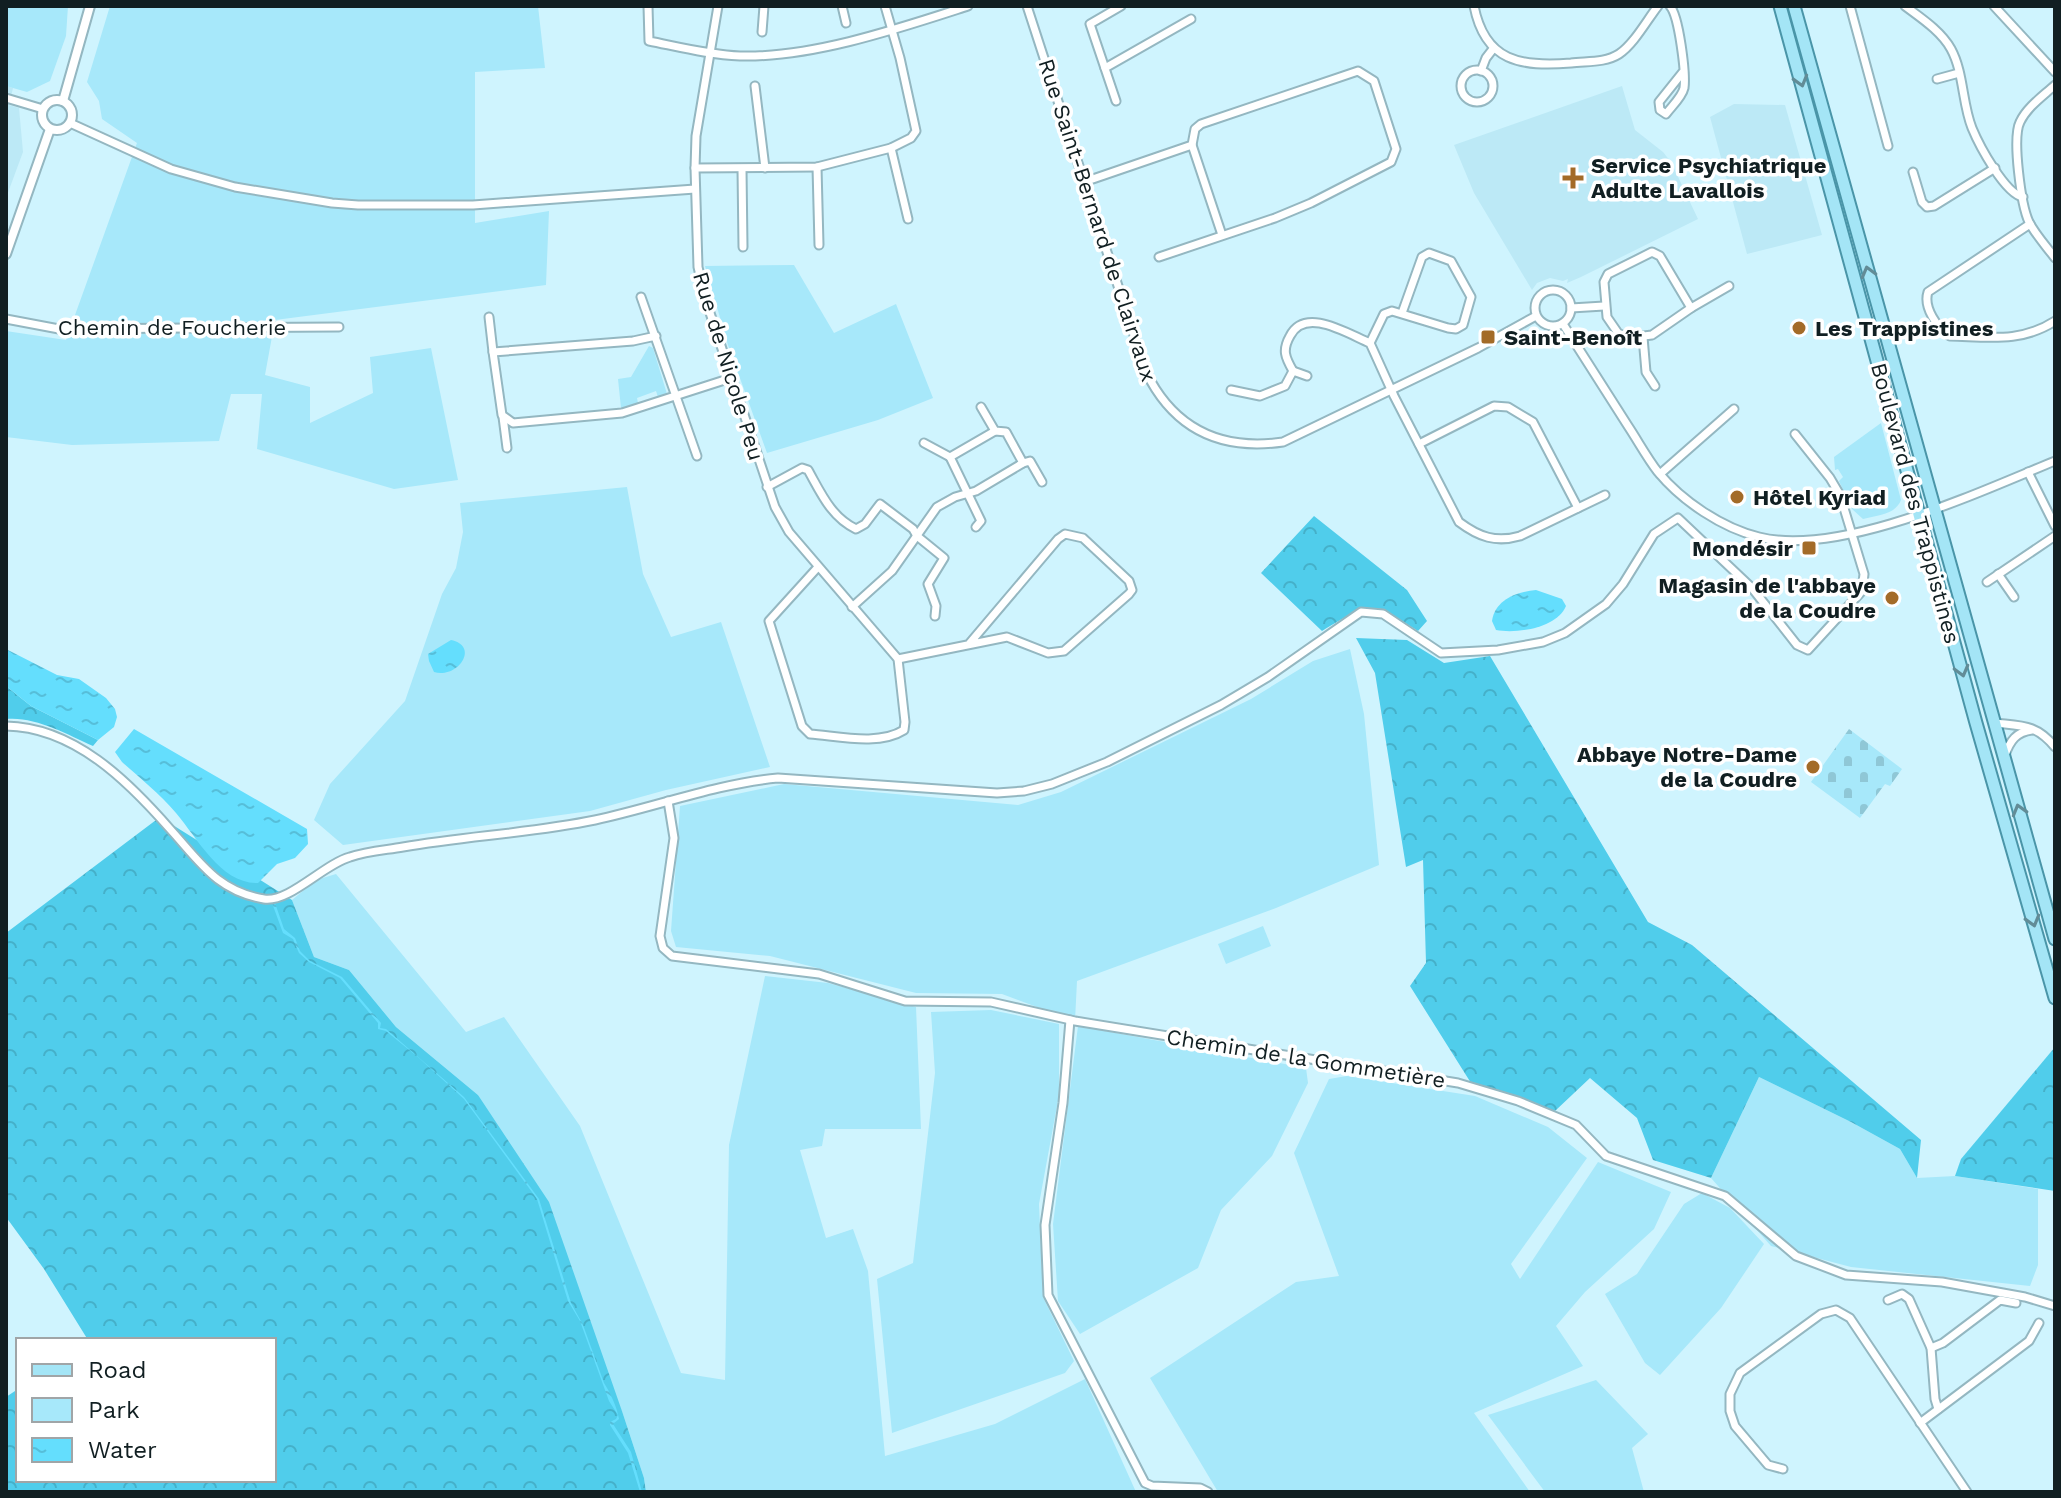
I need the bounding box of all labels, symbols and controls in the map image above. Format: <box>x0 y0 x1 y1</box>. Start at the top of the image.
street label: Rue Saint-Bernard de Clairvaux <box>1033 56 1162 385</box>
one-way arrow <box>1792 74 1809 88</box>
place label: Service Psychiatrique Adulte Lavallois <box>1591 153 1826 203</box>
marker: Service Psychiatrique Adulte Lavallois <box>1562 167 1584 189</box>
one-way arrow <box>1861 266 1877 280</box>
street label: Rue de Nicole Peu <box>688 269 769 464</box>
street label: Chemin de Foucherie <box>58 315 286 340</box>
place label: Les Trappistines <box>1815 316 1994 341</box>
marker: Les Trappistines <box>1790 319 1808 337</box>
place label: Saint-Benoît <box>1504 325 1643 350</box>
marker: Saint-Benoît <box>1479 328 1497 346</box>
street label: Boulevard des Trappistines <box>1866 360 1965 646</box>
place label: Hôtel Kyriad <box>1753 485 1886 510</box>
marker: Hôtel Kyriad <box>1728 488 1746 506</box>
place label: Mondésir <box>1692 536 1794 561</box>
marker: Mondésir <box>1800 539 1818 557</box>
place label: Magasin de l'abbaye de la Coudre <box>1658 573 1876 623</box>
marker: Magasin de l'abbaye de la Coudre <box>1883 589 1901 607</box>
one-way arrow <box>1952 663 1969 677</box>
place label: Abbaye Notre-Dame de la Coudre <box>1577 742 1797 792</box>
marker: Abbaye Notre-Dame de la Coudre <box>1804 758 1822 776</box>
one-way arrow <box>2012 803 2028 817</box>
one-way arrow <box>2024 913 2041 927</box>
street label: Chemin de la Gommetière <box>1165 1024 1447 1093</box>
legend <box>16 1338 276 1482</box>
text: Road <box>88 1356 147 1384</box>
text: Park <box>88 1396 140 1424</box>
text: Water <box>88 1436 157 1464</box>

